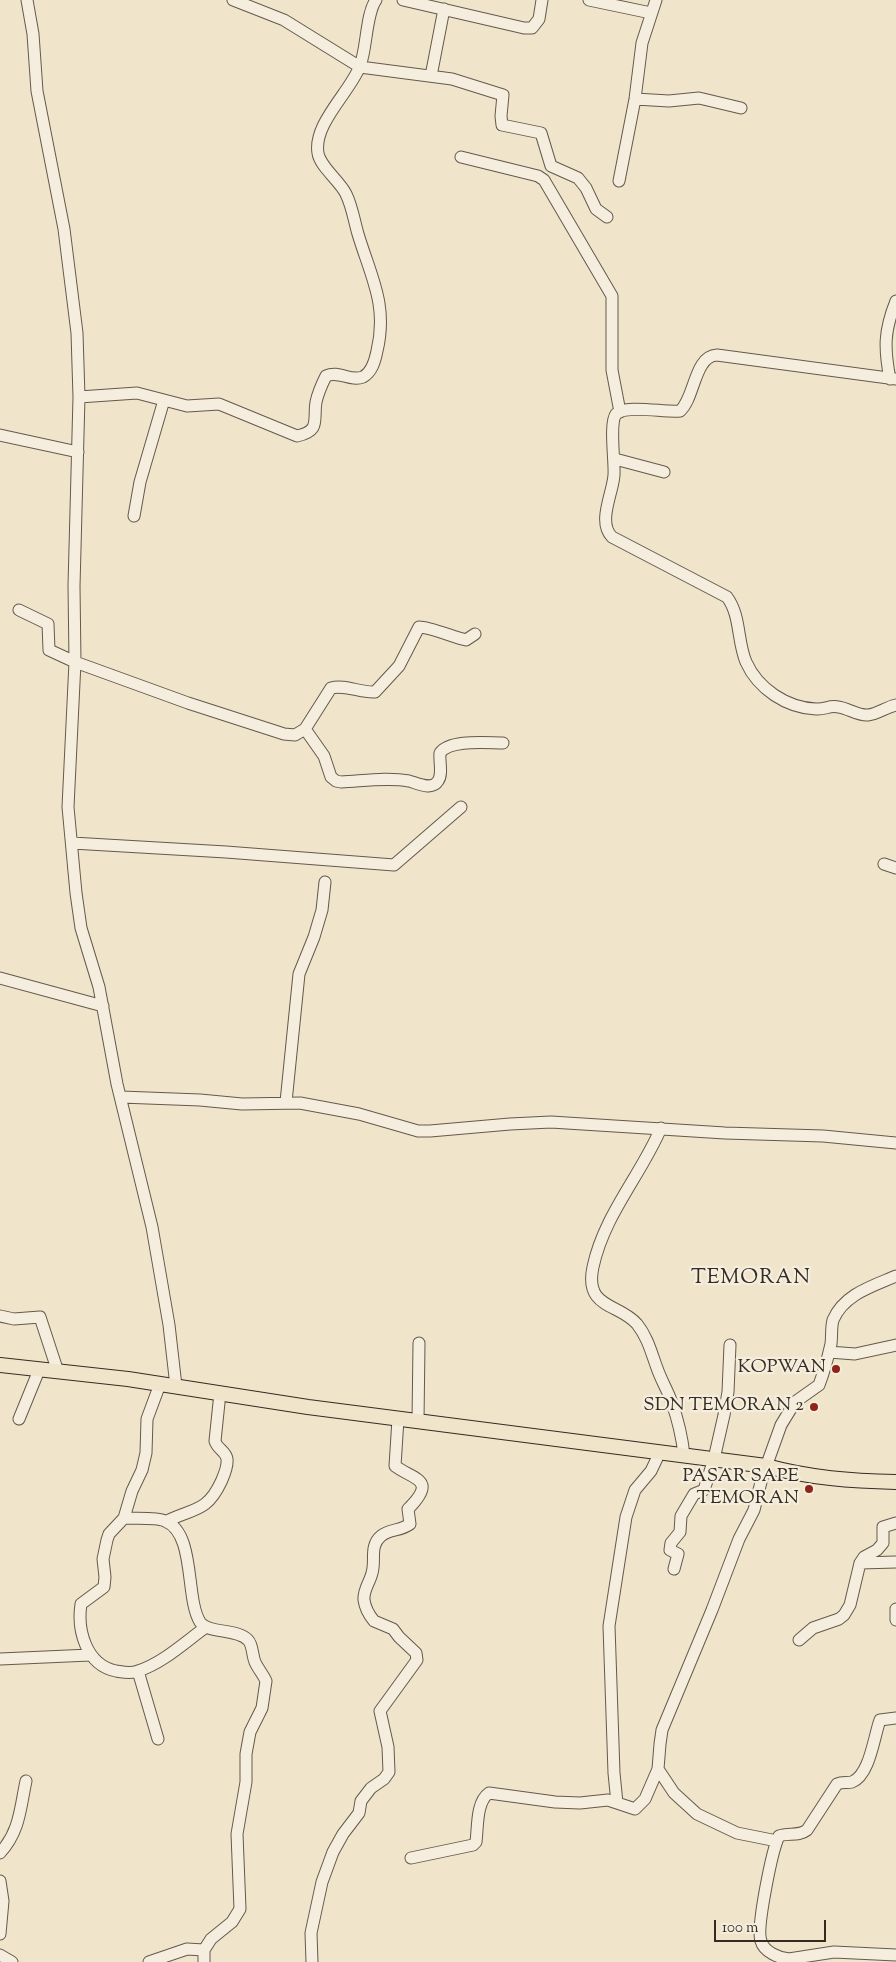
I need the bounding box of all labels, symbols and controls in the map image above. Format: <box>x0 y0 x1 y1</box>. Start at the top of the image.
district label: TEMORAN <box>690 1266 812 1292</box>
place label: KOPWAN <box>738 1358 826 1380</box>
marker: KOPWAN <box>830 1363 842 1375</box>
place label: SDN TEMORAN 2 <box>643 1396 804 1418</box>
marker: SDN TEMORAN 2 <box>808 1401 820 1413</box>
place label: PASAR SAPE TEMORAN <box>683 1467 799 1511</box>
marker: PASAR SAPE TEMORAN <box>803 1483 815 1495</box>
scale bar <box>716 1910 828 1942</box>
text: 100 m <box>722 1918 758 1939</box>

